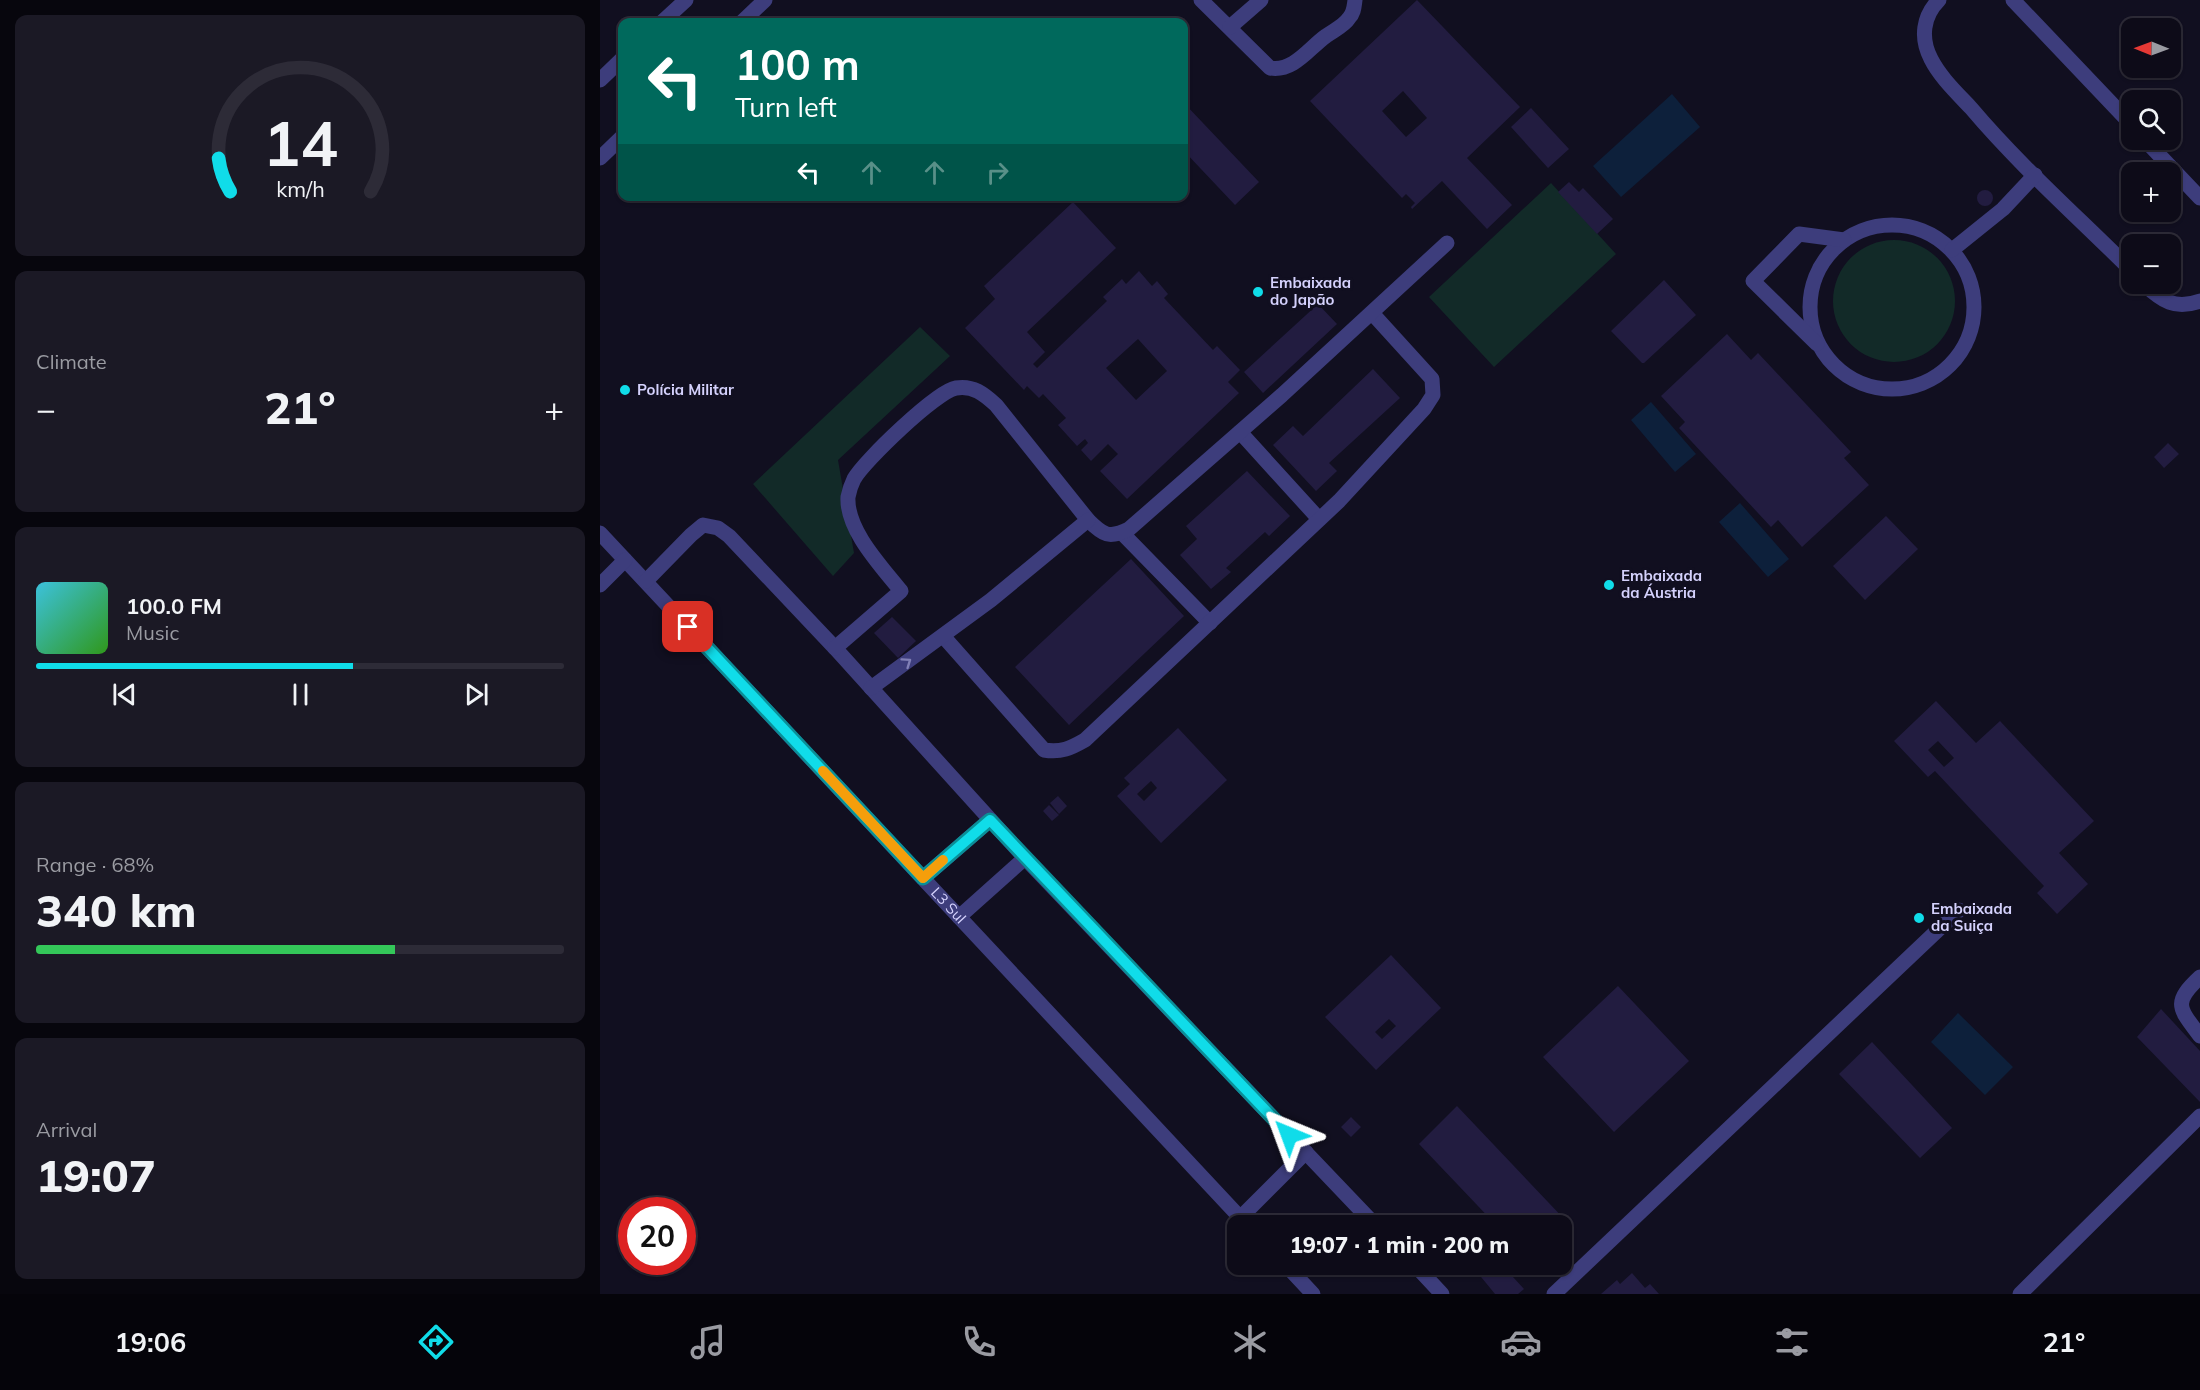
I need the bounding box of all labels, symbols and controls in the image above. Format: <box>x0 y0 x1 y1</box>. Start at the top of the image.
north arrow <box>2121 18 2181 78</box>
map controls <box>2121 18 2181 294</box>
text: 100 m <box>735 38 860 91</box>
icon: left <box>636 42 714 120</box>
text: Turn left <box>735 90 837 124</box>
button: search <box>2121 90 2181 150</box>
text: 14 <box>263 104 337 183</box>
icon: left <box>792 156 825 189</box>
icon: ahead <box>855 156 888 189</box>
icon: ahead <box>918 156 951 189</box>
icon: right <box>981 156 1014 189</box>
button: + <box>2121 162 2181 222</box>
text: km/h <box>276 176 324 203</box>
button: − <box>2121 234 2181 294</box>
place label: Embaixada do Japão <box>1270 273 1351 309</box>
marker: Embaixada do Japão <box>1251 285 1265 299</box>
text: Climate <box>36 349 107 374</box>
text: 21° <box>264 379 336 435</box>
place label: Polícia Militar <box>637 380 734 399</box>
marker: Polícia Militar <box>618 383 632 397</box>
text: − <box>36 388 56 429</box>
text: + <box>544 388 564 429</box>
place label: Embaixada da Áustria <box>1621 566 1702 602</box>
marker: Embaixada da Áustria <box>1602 578 1616 592</box>
text: 100.0 FM <box>126 592 222 620</box>
pin <box>662 601 713 652</box>
icon: arrive <box>671 610 704 643</box>
text: Music <box>126 620 179 645</box>
one-way arrow <box>901 658 912 669</box>
icon: previous <box>108 678 141 711</box>
icon: pause <box>284 678 317 711</box>
icon: next <box>460 678 493 711</box>
text: Range · 68% <box>36 852 154 877</box>
text: 340 km <box>36 882 197 938</box>
street label: L3 Sul <box>927 883 970 927</box>
place label: Embaixada da Suiça <box>1931 899 2012 935</box>
marker: Embaixada da Suiça <box>1912 911 1926 925</box>
position arrow <box>1257 1103 1321 1167</box>
text: Arrival <box>36 1117 97 1142</box>
text: 19:07 <box>36 1147 156 1203</box>
speed limit sign: 20 <box>618 1197 696 1275</box>
text: 19:07 · 1 min · 200 m <box>1290 1231 1509 1259</box>
icon: directions <box>415 1321 457 1363</box>
icon: music <box>687 1321 729 1363</box>
icon: phone <box>958 1321 1000 1363</box>
icon: climate <box>1229 1321 1271 1363</box>
icon: car <box>1500 1321 1542 1363</box>
icon: filters <box>1771 1321 1813 1363</box>
text: 19:06 <box>115 1325 186 1359</box>
text: 21° <box>2043 1325 2085 1359</box>

